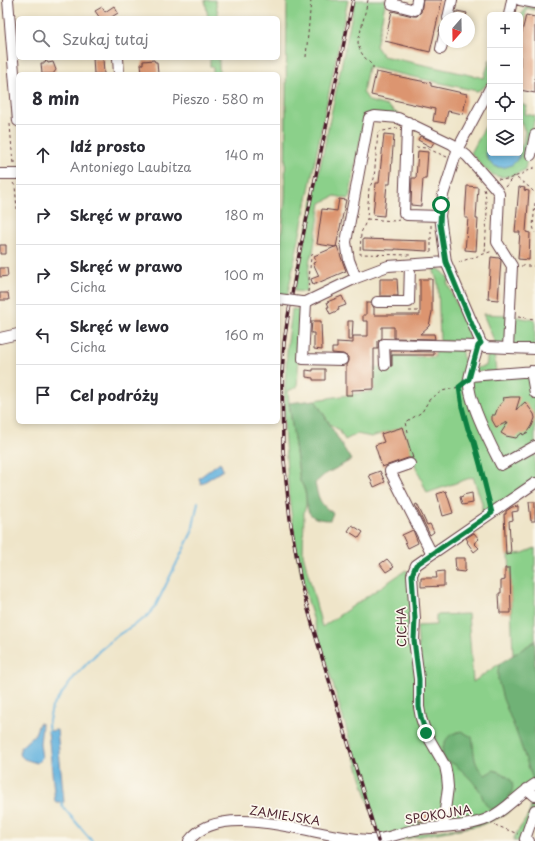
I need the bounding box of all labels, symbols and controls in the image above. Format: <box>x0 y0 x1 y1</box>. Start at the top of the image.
north arrow <box>439 12 475 48</box>
map controls <box>487 12 523 156</box>
button: + <box>487 12 523 48</box>
search box <box>16 16 280 60</box>
icon: search <box>30 27 52 49</box>
text: Szukaj tutaj <box>62 27 149 50</box>
button: − <box>487 48 523 84</box>
button: locate <box>487 84 523 120</box>
text: 8 min <box>32 85 80 111</box>
text: Pieszo · 580 m <box>172 89 264 108</box>
button: layers <box>487 120 523 156</box>
text: Idź prosto <box>70 134 145 157</box>
icon: ahead <box>32 144 54 166</box>
text: 140 m <box>225 145 264 164</box>
text: Antoniego Laubitza <box>70 157 191 176</box>
route start <box>432 196 450 214</box>
text: Skręć w prawo <box>70 203 183 226</box>
icon: right <box>32 204 54 226</box>
text: 180 m <box>225 205 264 224</box>
text: Skręć w prawo <box>70 254 183 277</box>
icon: right <box>32 264 54 286</box>
text: 100 m <box>224 265 264 284</box>
text: Cicha <box>70 277 106 296</box>
text: Skręć w lewo <box>70 314 169 337</box>
icon: left <box>32 324 54 346</box>
text: 160 m <box>225 325 264 344</box>
text: Cicha <box>70 337 106 356</box>
text: Cel podróży <box>70 383 158 406</box>
icon: arrive <box>32 384 54 406</box>
street label: CICHA <box>392 607 410 647</box>
route end <box>417 724 435 742</box>
street label: SPOKOJNA <box>403 800 473 828</box>
street label: ZAMIEJSKA <box>248 801 322 829</box>

